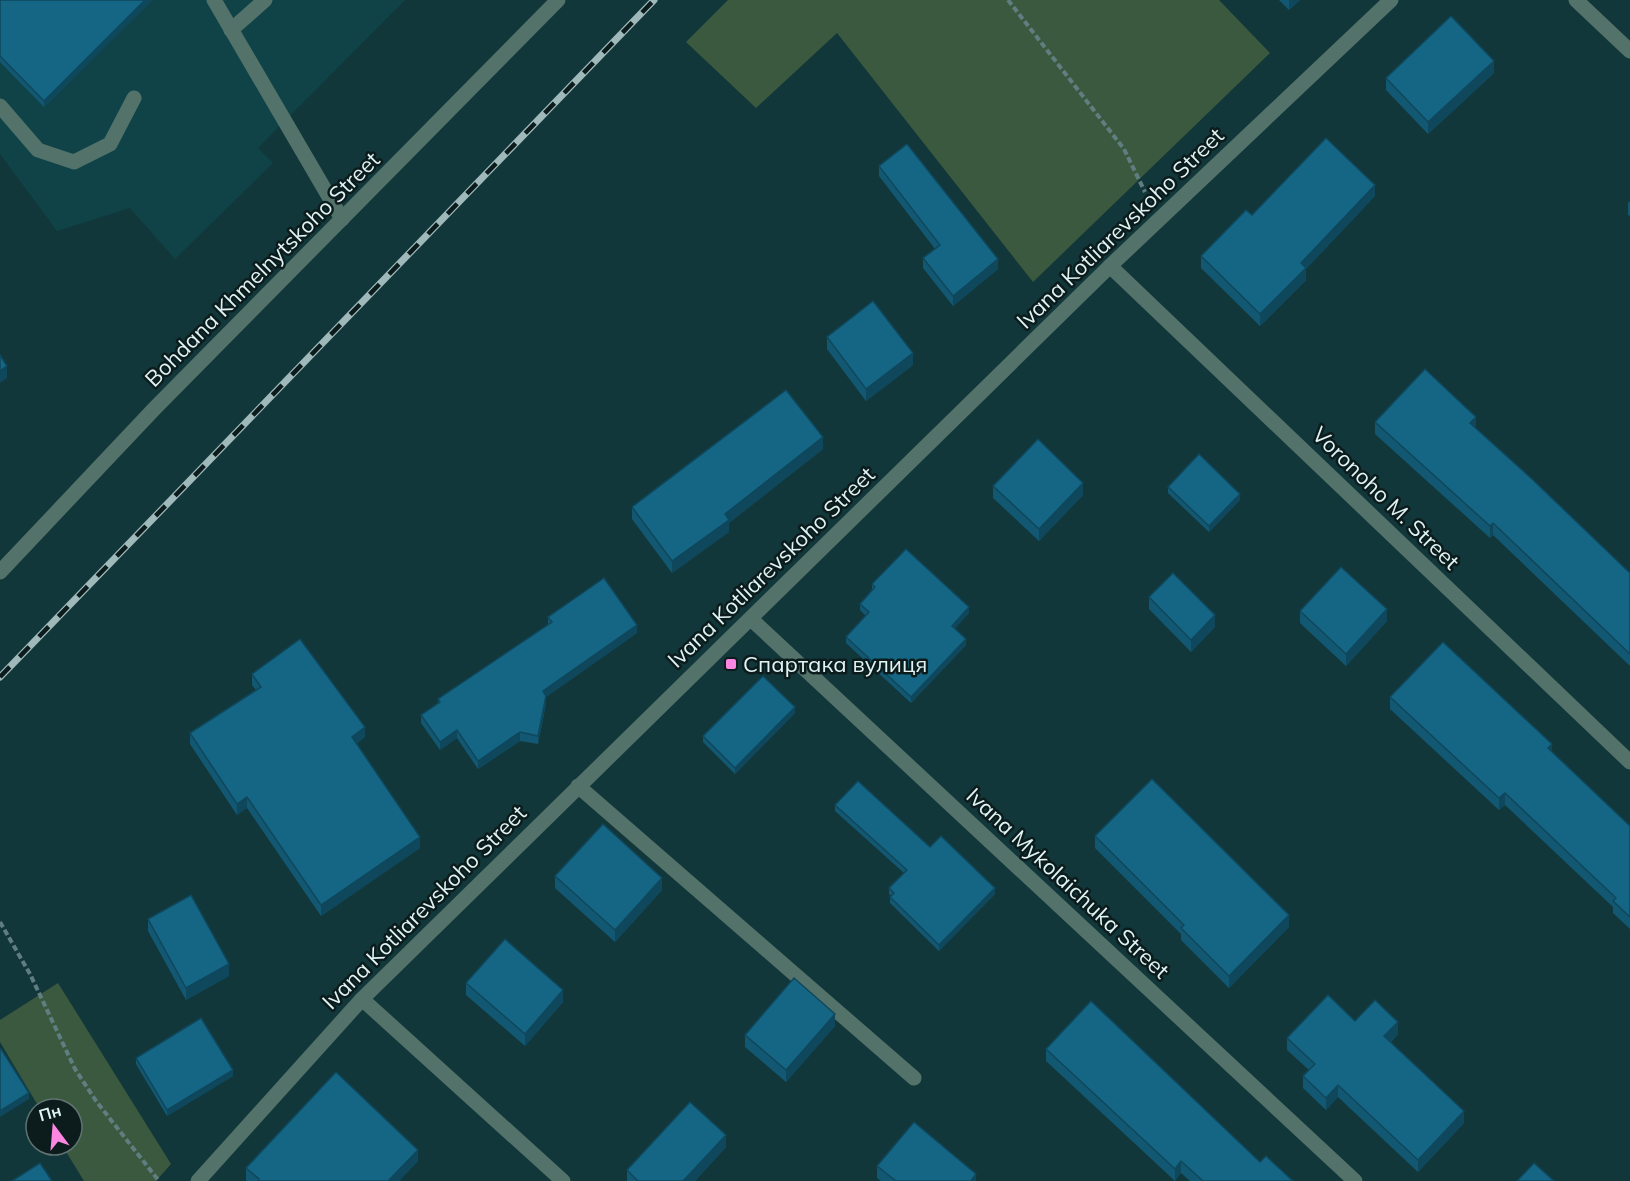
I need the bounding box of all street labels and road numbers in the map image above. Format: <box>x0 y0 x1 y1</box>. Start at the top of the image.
street label: Ivana Kotliarevskoho Street <box>1010 121 1230 334</box>
street label: Bohdana Khmelnytskoho Street <box>139 145 386 392</box>
street label: Voronoho M. Street <box>1306 420 1466 576</box>
street label: Ivana Kotliarevskoho Street <box>661 460 881 673</box>
street label: Ivana Mykolaichuka Street <box>961 782 1176 985</box>
street label: Ivana Kotliarevskoho Street <box>316 799 532 1015</box>

